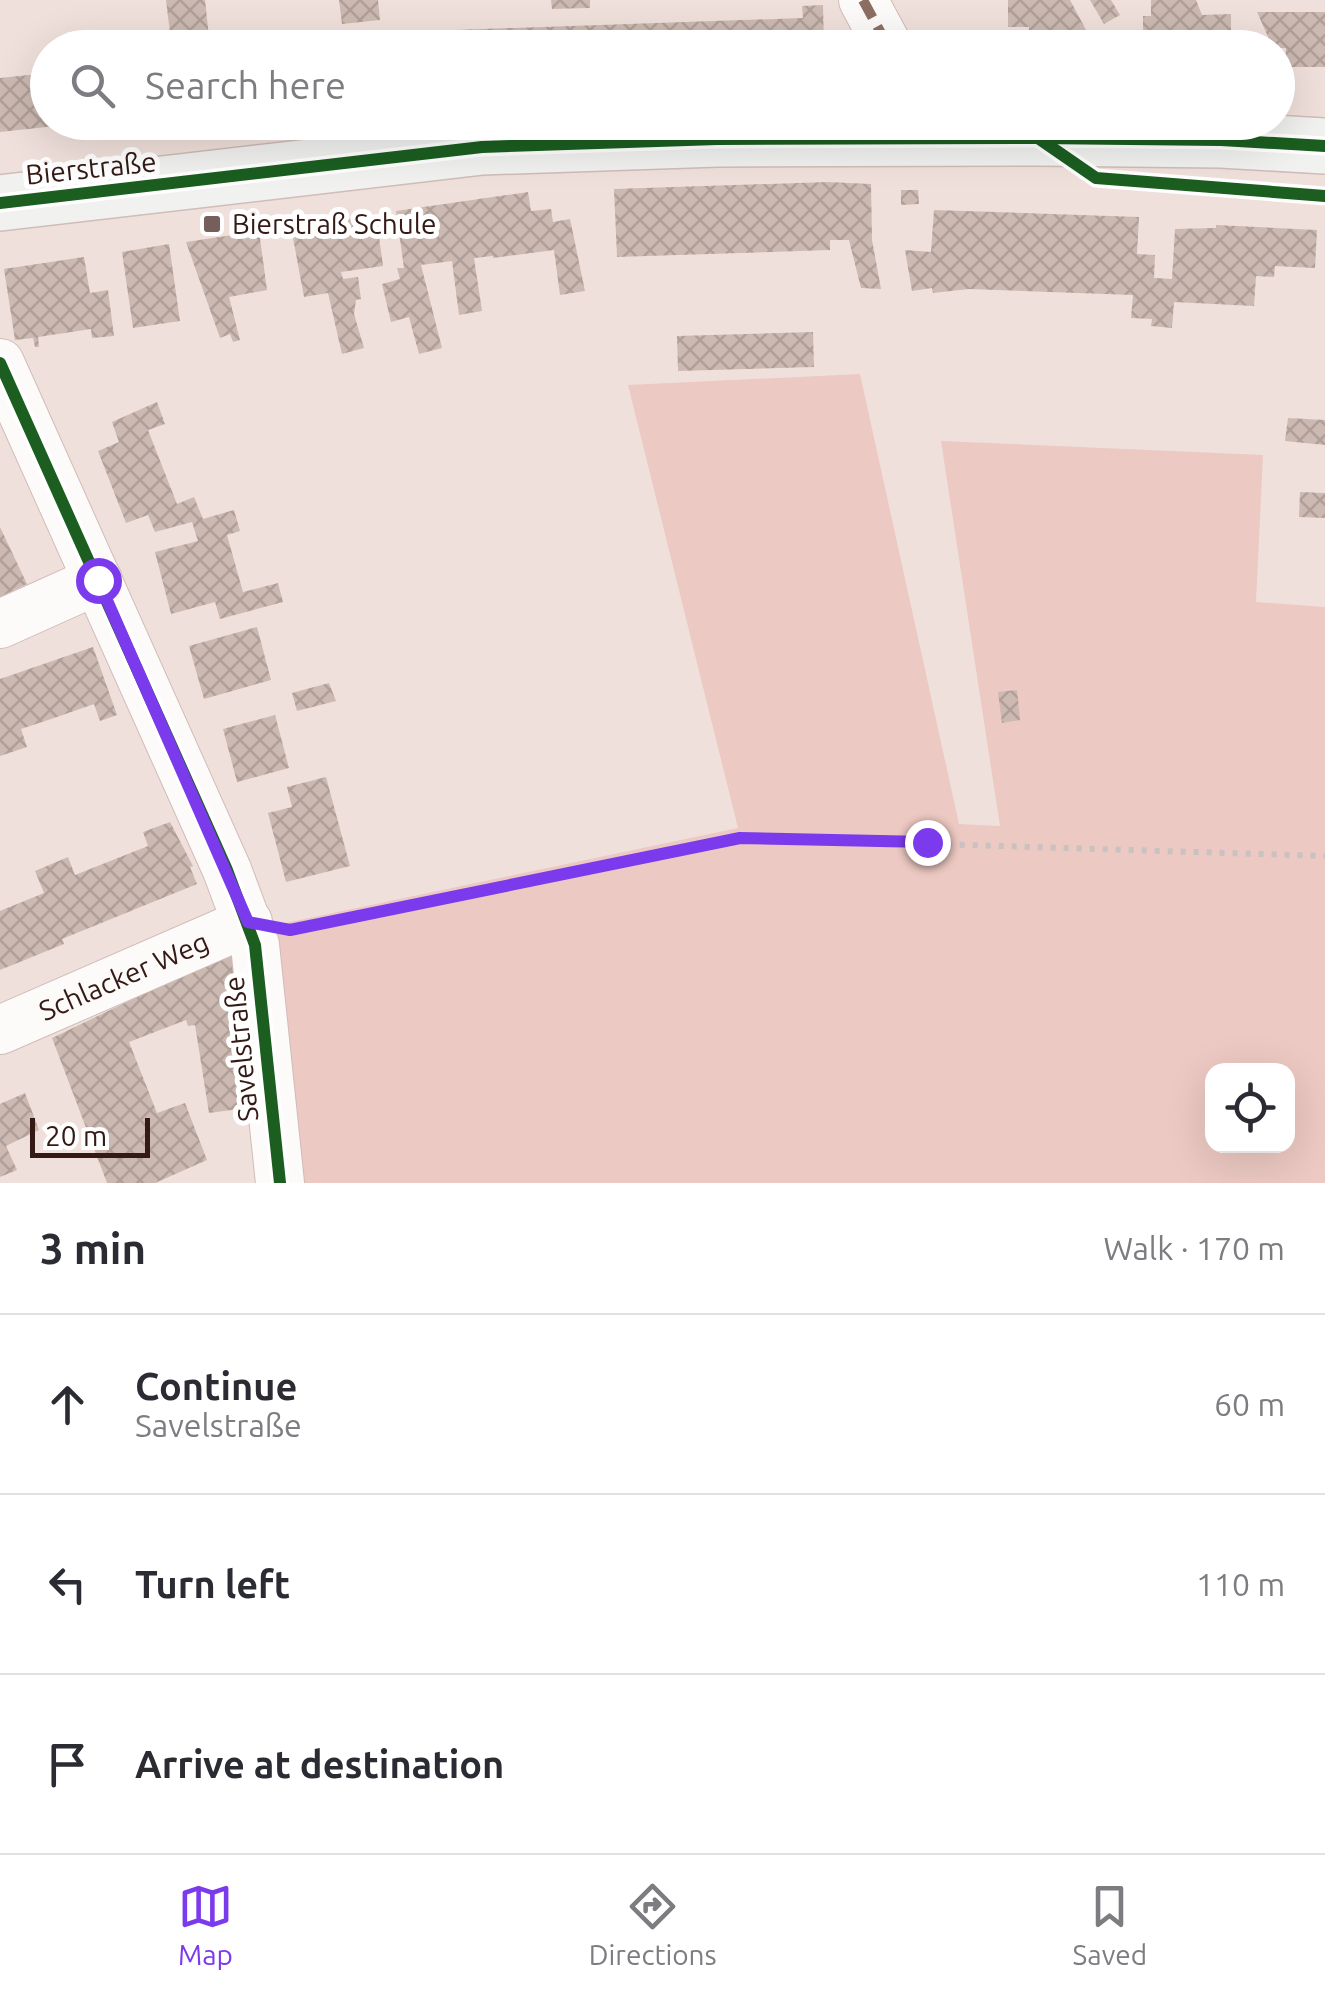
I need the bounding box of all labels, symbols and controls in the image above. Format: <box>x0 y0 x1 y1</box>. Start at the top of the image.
search box <box>30 30 1295 140</box>
icon: search <box>65 58 120 113</box>
text: Search here <box>145 64 346 106</box>
street label: Bierstraße <box>24 145 158 190</box>
place label: Bierstraß Schule <box>232 208 437 239</box>
marker: Bierstraß Schule <box>201 213 223 235</box>
route start <box>76 558 122 604</box>
route end <box>905 820 951 866</box>
street label: Schlacker Weg <box>34 925 213 1026</box>
street label: Savelstraße <box>217 975 264 1123</box>
map controls <box>1205 1063 1295 1153</box>
button: locate <box>1205 1063 1295 1153</box>
scale bar <box>30 1113 150 1158</box>
text: 20 m <box>45 1120 107 1151</box>
text: 3 min <box>40 1225 146 1272</box>
text: Walk · 170 m <box>1103 1230 1285 1266</box>
text: Continue <box>135 1365 297 1407</box>
icon: ahead <box>40 1377 95 1432</box>
text: 60 m <box>1214 1386 1285 1422</box>
text: Savelstraße <box>135 1407 302 1443</box>
icon: left <box>40 1557 95 1612</box>
text: Turn left <box>135 1563 290 1605</box>
text: 110 m <box>1196 1566 1285 1602</box>
icon: arrive <box>40 1737 95 1792</box>
text: Arrive at destination <box>135 1743 504 1785</box>
tab: Map <box>178 1879 233 1970</box>
tab: Directions <box>589 1879 717 1970</box>
tab: Saved <box>1073 1879 1147 1970</box>

